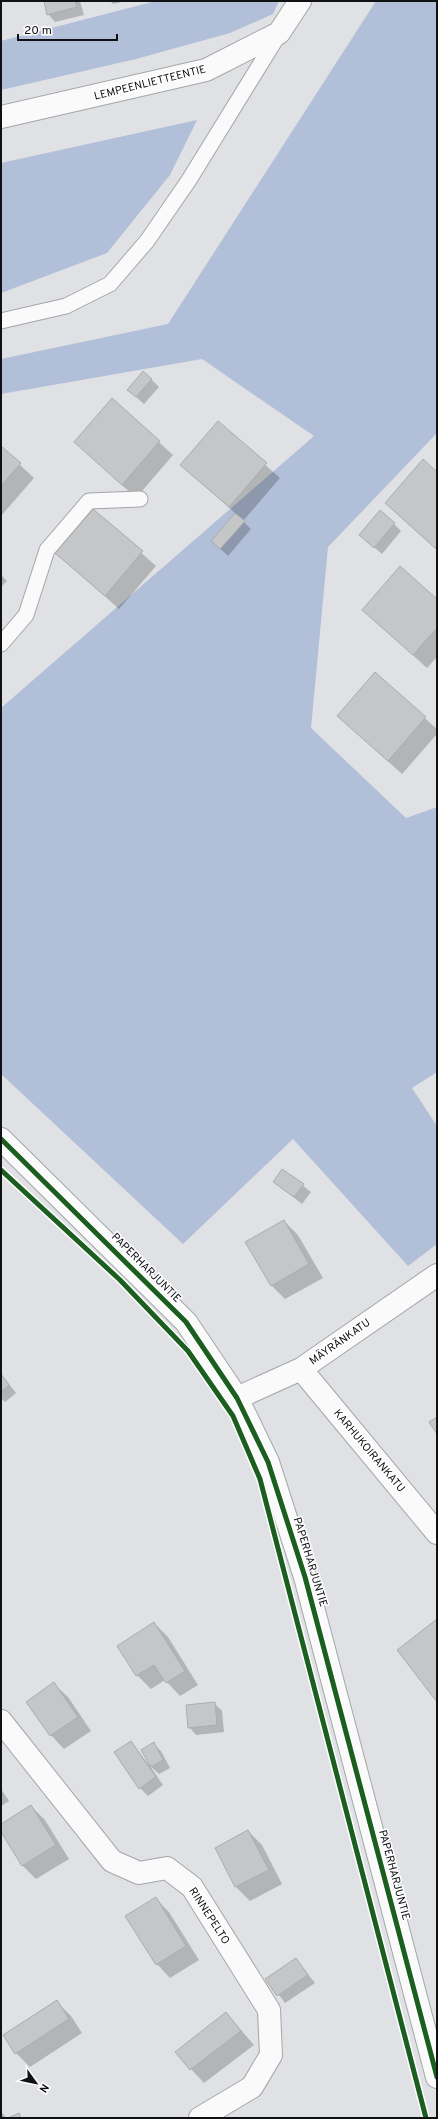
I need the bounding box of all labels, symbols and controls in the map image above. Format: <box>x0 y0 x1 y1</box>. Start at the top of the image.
scale bar <box>18 16 117 42</box>
text: 20 m <box>24 23 52 39</box>
street label: LEMPEENLIETTEENTIE <box>93 62 207 104</box>
street label: PAPERHARJUNTIE <box>108 1230 184 1306</box>
street label: MÄYRÄNKATU <box>306 1315 373 1368</box>
street label: KARHUKOIRANKATU <box>330 1407 408 1495</box>
street label: PAPERHARJUNTIE <box>290 1516 330 1608</box>
street label: PAPERHARJUNTIE <box>375 1828 413 1922</box>
street label: RINNEPELTO <box>185 1885 233 1947</box>
north arrow <box>16 2063 56 2103</box>
text: N <box>36 2081 52 2095</box>

